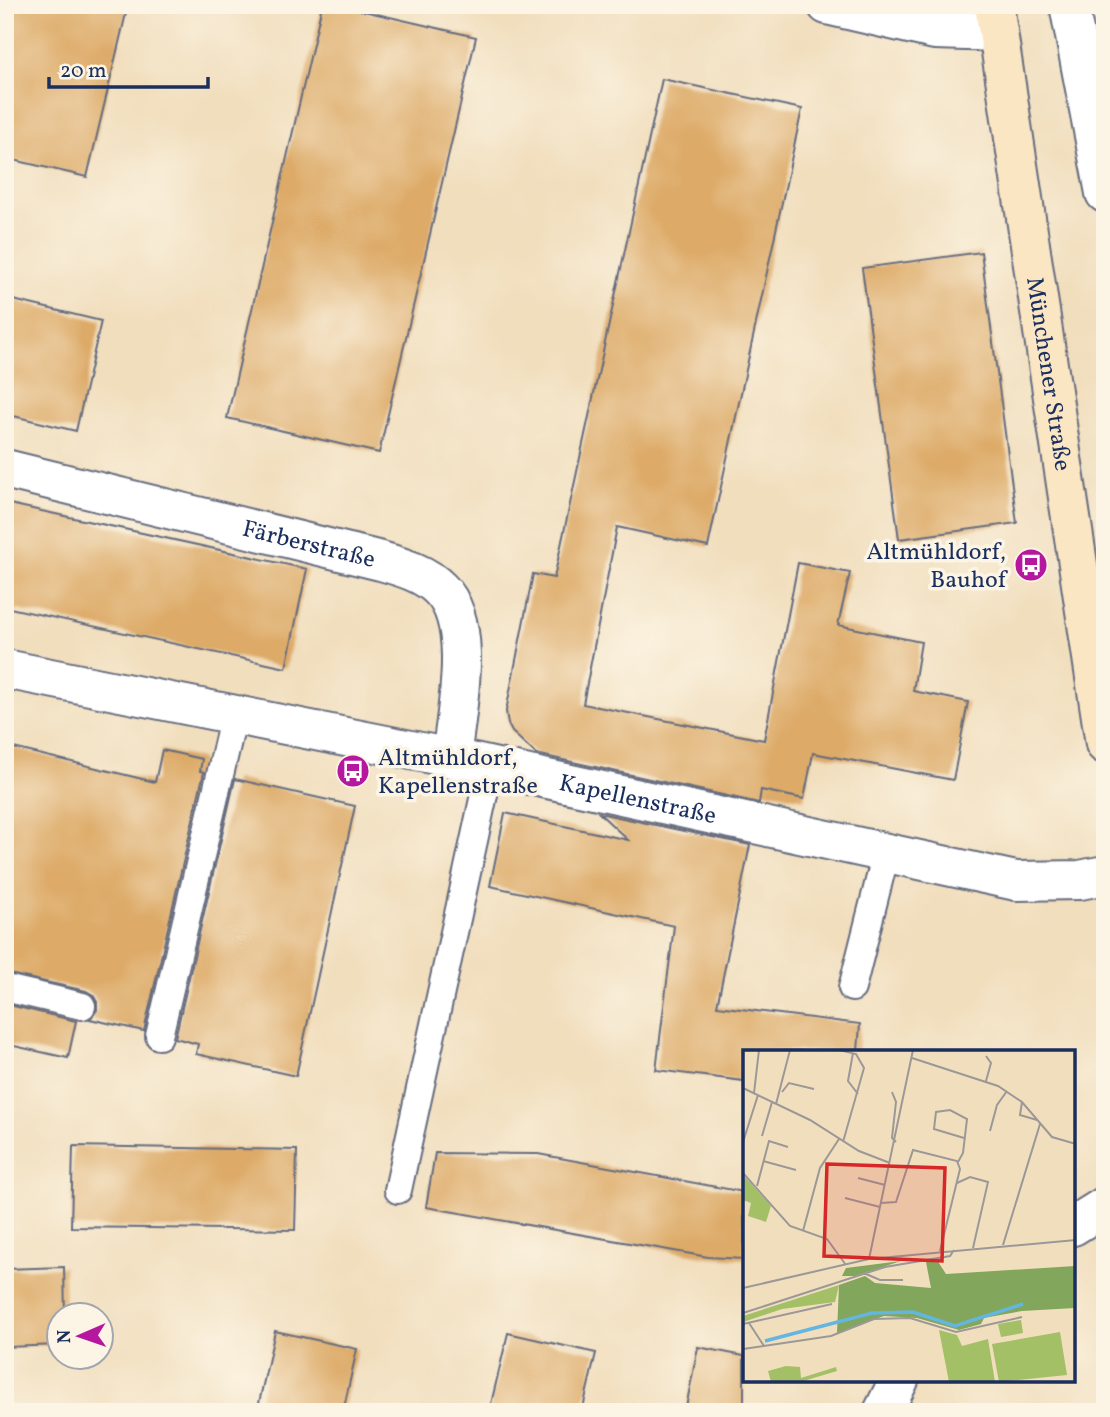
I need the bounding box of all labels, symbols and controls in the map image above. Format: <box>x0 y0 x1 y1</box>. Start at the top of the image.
scale bar <box>49 46 208 90</box>
text: 20 m <box>60 57 106 86</box>
street label: Münchener Straße <box>1016 275 1079 473</box>
street label: Färberstraße <box>239 513 379 578</box>
place label: Altmühldorf, Bauhof <box>866 536 1009 598</box>
bus stop icon: Altmühldorf, Bauhof <box>1012 546 1050 584</box>
place label: Altmühldorf, Kapellenstraße <box>378 742 538 804</box>
bus stop icon: Altmühldorf, Kapellenstraße <box>334 752 372 790</box>
street label: Kapellenstraße <box>556 767 719 834</box>
inset map <box>743 1050 1075 1382</box>
north arrow <box>46 1302 116 1372</box>
text: N <box>52 1329 78 1344</box>

